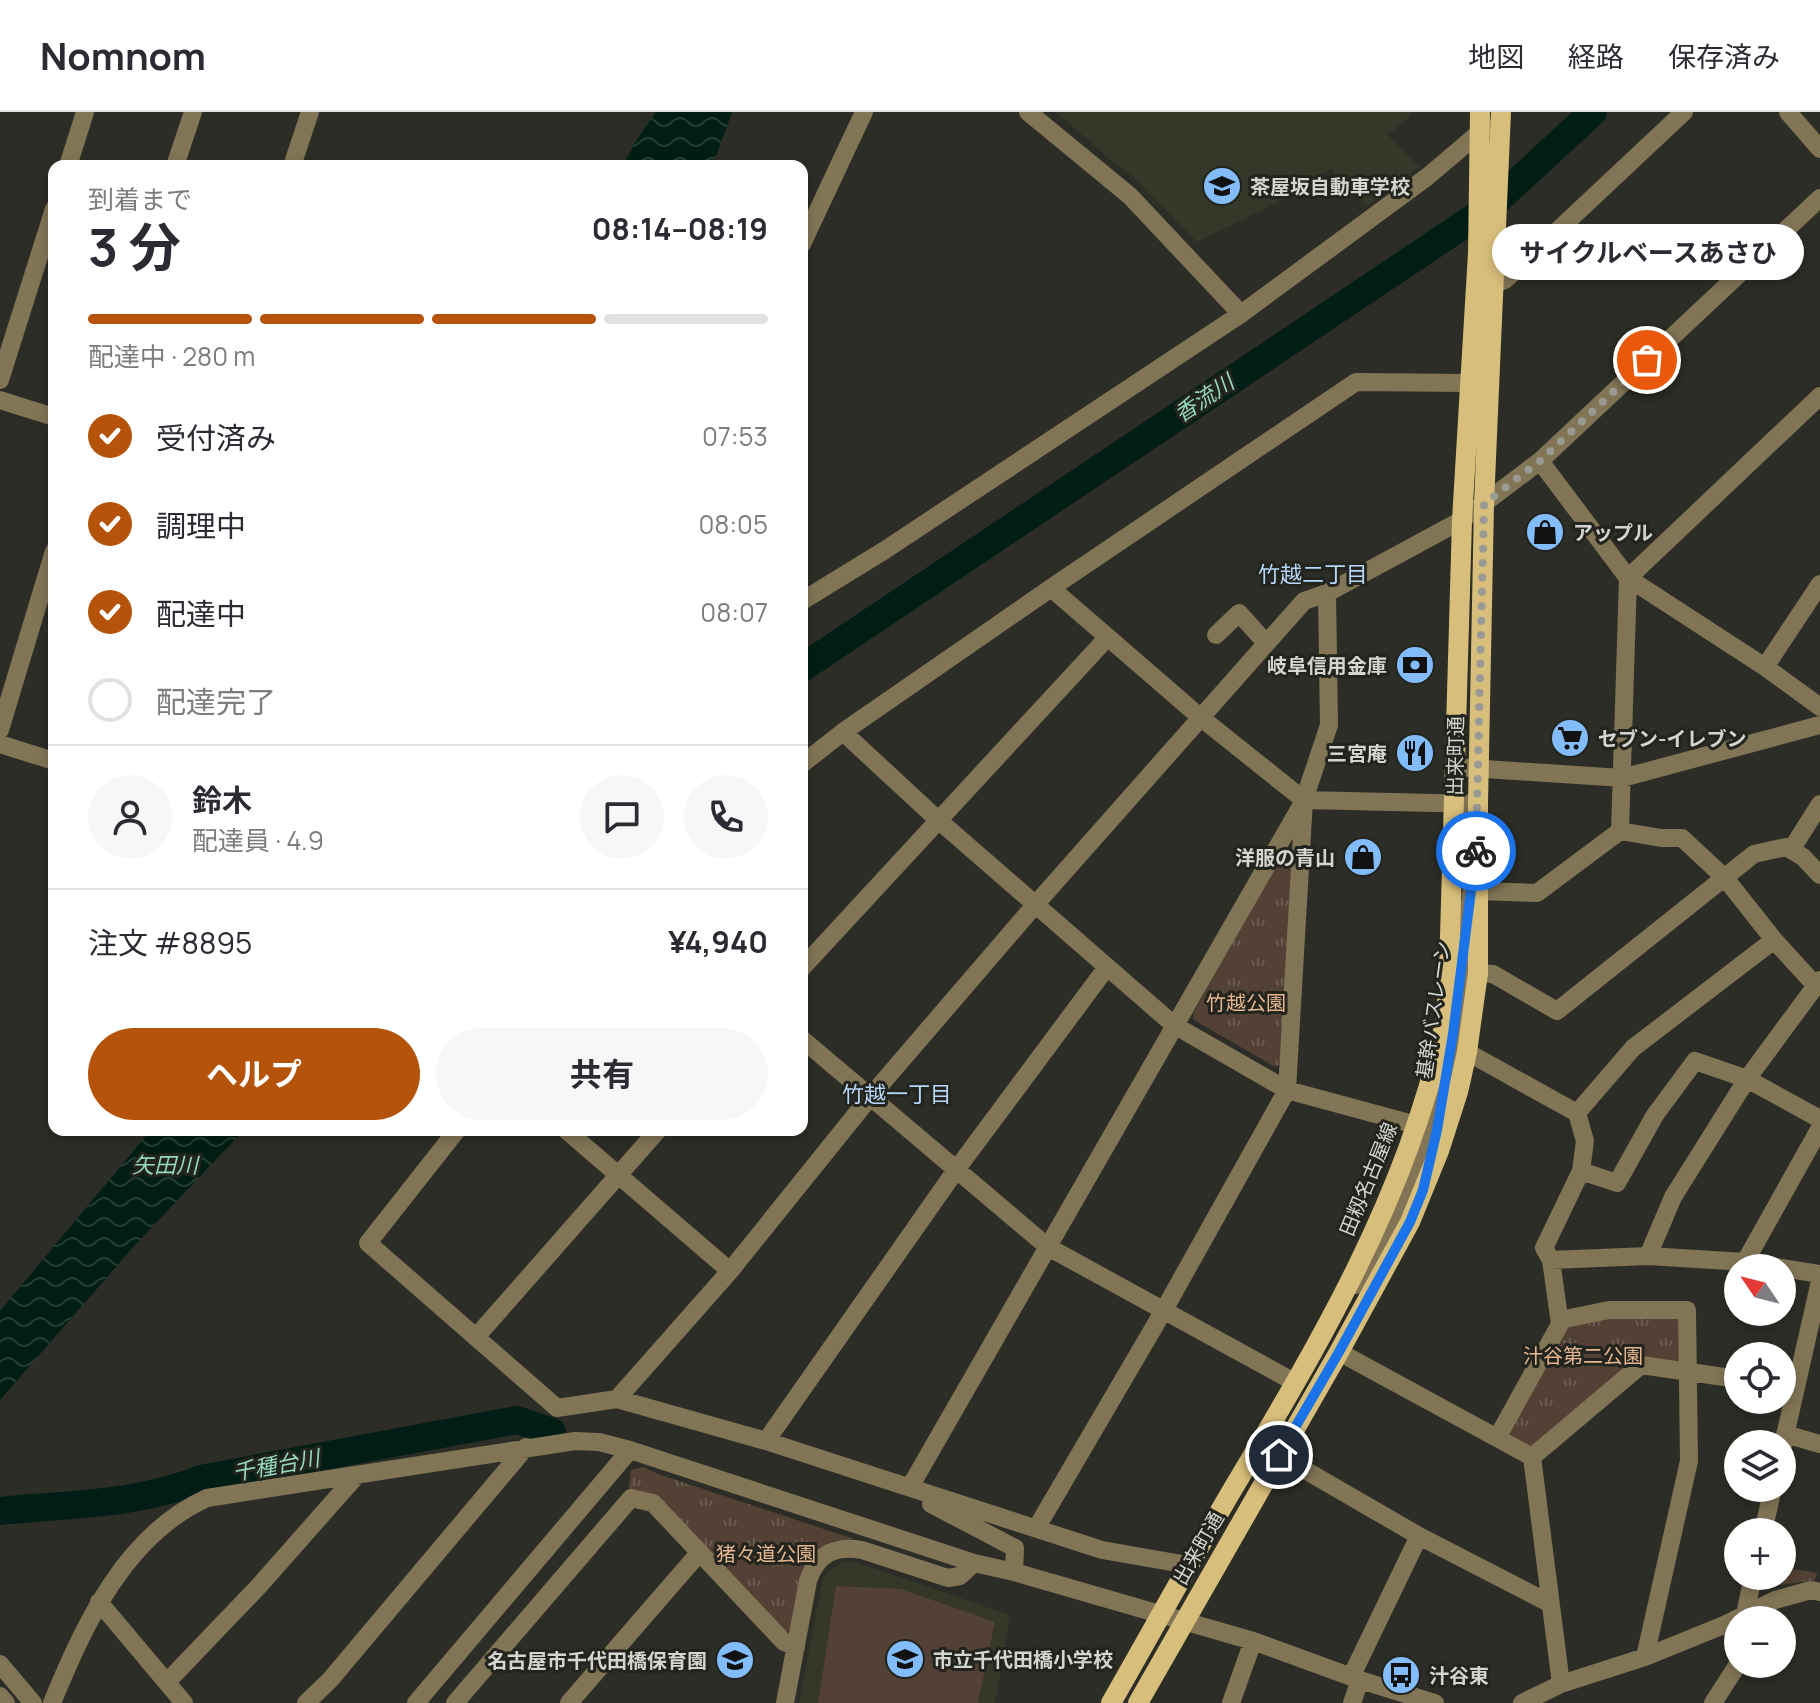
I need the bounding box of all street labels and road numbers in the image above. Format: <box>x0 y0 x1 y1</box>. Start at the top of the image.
street label: 出来町通 <box>1441 716 1469 796</box>
street label: 基幹バスレーン <box>1410 939 1456 1081</box>
street label: 田籾名古屋線 <box>1333 1118 1403 1240</box>
street label: 出来町通 <box>1166 1507 1230 1589</box>

